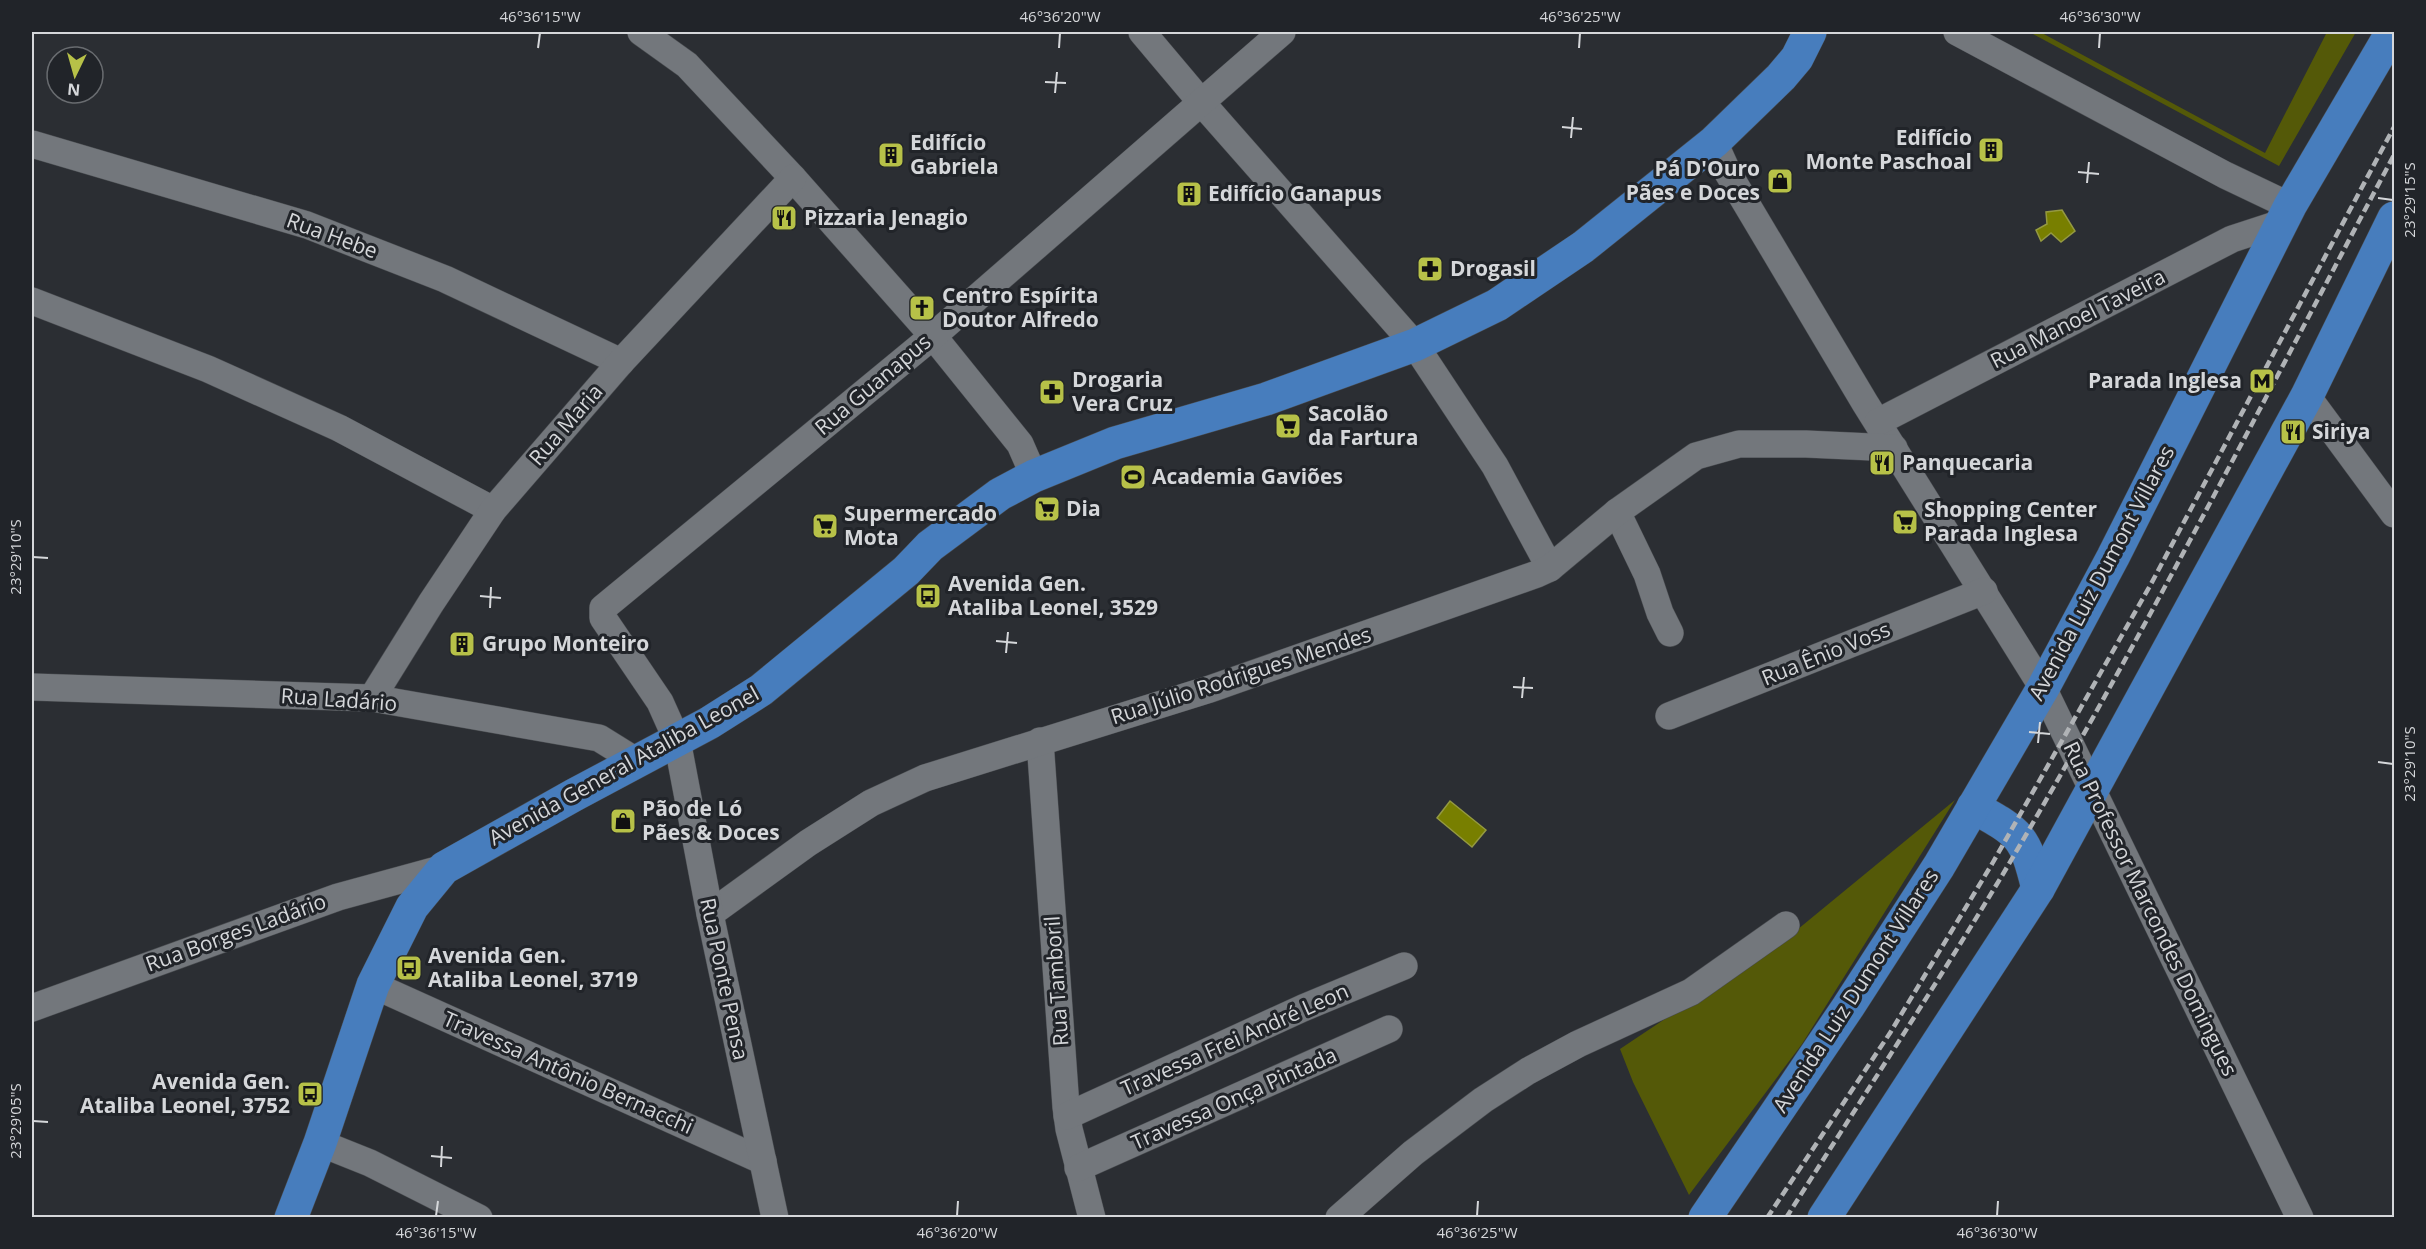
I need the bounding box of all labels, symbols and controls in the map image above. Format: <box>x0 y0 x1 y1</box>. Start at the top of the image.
text: 46°36'15"W <box>500 6 581 26</box>
text: 46°36'20"W <box>1020 6 1101 26</box>
text: 46°36'25"W <box>1540 6 1621 26</box>
text: 46°36'30"W <box>2060 6 2141 26</box>
north arrow <box>45 45 105 105</box>
text: N <box>66 78 81 101</box>
place label: Edifício Monte Paschoal <box>1805 123 1972 175</box>
place label: Edifício Gabriela <box>910 128 999 180</box>
building icon: Edifício Monte Paschoal <box>1976 135 2006 165</box>
building icon: Edifício Gabriela <box>876 140 906 170</box>
place label: Pá D'Ouro Pães e Doces <box>1626 154 1760 206</box>
text: 23°29'15"S <box>2399 162 2419 238</box>
shop icon: Pá D'Ouro Pães e Doces <box>1765 166 1795 196</box>
building icon: Edifício Ganapus <box>1174 179 1204 209</box>
place label: Edifício Ganapus <box>1208 179 1382 207</box>
restaurant icon: Pizzaria Jenagio <box>769 203 799 233</box>
place label: Pizzaria Jenagio <box>804 203 968 231</box>
street label: Rua Hebe <box>283 206 382 264</box>
pharmacy icon: Drogasil <box>1415 254 1445 284</box>
place label: Drogasil <box>1450 254 1536 282</box>
street label: Rua Manoel Taveira <box>1985 262 2170 374</box>
place label: Centro Espírita Doutor Alfredo <box>942 281 1099 333</box>
church icon: Centro Espírita Doutor Alfredo <box>907 293 937 323</box>
street label: Rua Guanapus <box>809 328 936 441</box>
place label: Drogaria Vera Cruz <box>1072 365 1173 417</box>
place label: Parada Inglesa <box>2088 366 2242 394</box>
metro station icon: Parada Inglesa <box>2247 366 2277 396</box>
pharmacy icon: Drogaria Vera Cruz <box>1037 377 1067 407</box>
street label: Rua Maria <box>522 378 608 471</box>
place label: Sacolão da Fartura <box>1308 399 1418 451</box>
supermarket icon: Sacolão da Fartura <box>1273 411 1303 441</box>
restaurant icon: Siriya <box>2278 417 2308 447</box>
place label: Siriya <box>2312 417 2371 445</box>
street label: Avenida Luiz Dumont Villares <box>2022 440 2180 705</box>
restaurant icon: Panquecaria <box>1867 448 1897 478</box>
place label: Panquecaria <box>1902 448 2033 476</box>
sports icon: Academia Gaviões <box>1118 462 1148 492</box>
place label: Academia Gaviões <box>1152 462 1343 490</box>
supermarket icon: Dia <box>1032 494 1062 524</box>
place label: Dia <box>1066 494 1101 522</box>
place label: Shopping Center Parada Inglesa <box>1924 495 2098 547</box>
place label: Supermercado Mota <box>844 499 997 551</box>
supermarket icon: Shopping Center Parada Inglesa <box>1890 507 1920 537</box>
supermarket icon: Supermercado Mota <box>810 511 840 541</box>
text: 23°29'10"S <box>5 519 25 595</box>
place label: Avenida Gen. Ataliba Leonel, 3529 <box>948 569 1158 621</box>
bus stop icon: Avenida Gen. Ataliba Leonel, 3529 <box>913 581 943 611</box>
street label: Rua Ênio Voss <box>1757 615 1894 692</box>
street label: Rua Júlio Rodrigues Mendes <box>1107 620 1374 730</box>
building icon: Grupo Monteiro <box>447 629 477 659</box>
place label: Grupo Monteiro <box>482 629 649 657</box>
street label: Avenida General Ataliba Leonel <box>483 679 764 851</box>
street label: Rua Ladário <box>280 681 398 717</box>
text: 23°29'10"S <box>2399 726 2419 802</box>
street label: Rua Professor Marcondes Domingues <box>2057 737 2244 1080</box>
place label: Pão de Ló Pães & Doces <box>642 794 780 846</box>
shop icon: Pão de Ló Pães & Doces <box>608 806 638 836</box>
street label: Avenida Luiz Dumont Villares <box>1766 863 1944 1117</box>
street label: Rua Borges Ladário <box>142 886 330 978</box>
street label: Rua Ponte Pensa <box>694 895 756 1062</box>
street label: Rua Tamboril <box>1037 915 1075 1047</box>
place label: Avenida Gen. Ataliba Leonel, 3719 <box>428 941 638 993</box>
bus stop icon: Avenida Gen. Ataliba Leonel, 3719 <box>394 953 424 983</box>
street label: Travessa Frei André Leon <box>1116 976 1353 1102</box>
street label: Travessa Antônio Bernacchi <box>439 1004 698 1140</box>
street label: Travessa Onça Pintada <box>1126 1040 1341 1156</box>
place label: Avenida Gen. Ataliba Leonel, 3752 <box>80 1067 290 1119</box>
bus stop icon: Avenida Gen. Ataliba Leonel, 3752 <box>295 1079 325 1109</box>
text: 23°29'05"S <box>5 1083 25 1159</box>
text: 46°36'15"W <box>396 1222 477 1242</box>
text: 46°36'20"W <box>917 1222 998 1242</box>
text: 46°36'25"W <box>1437 1222 1518 1242</box>
text: 46°36'30"W <box>1957 1222 2038 1242</box>

